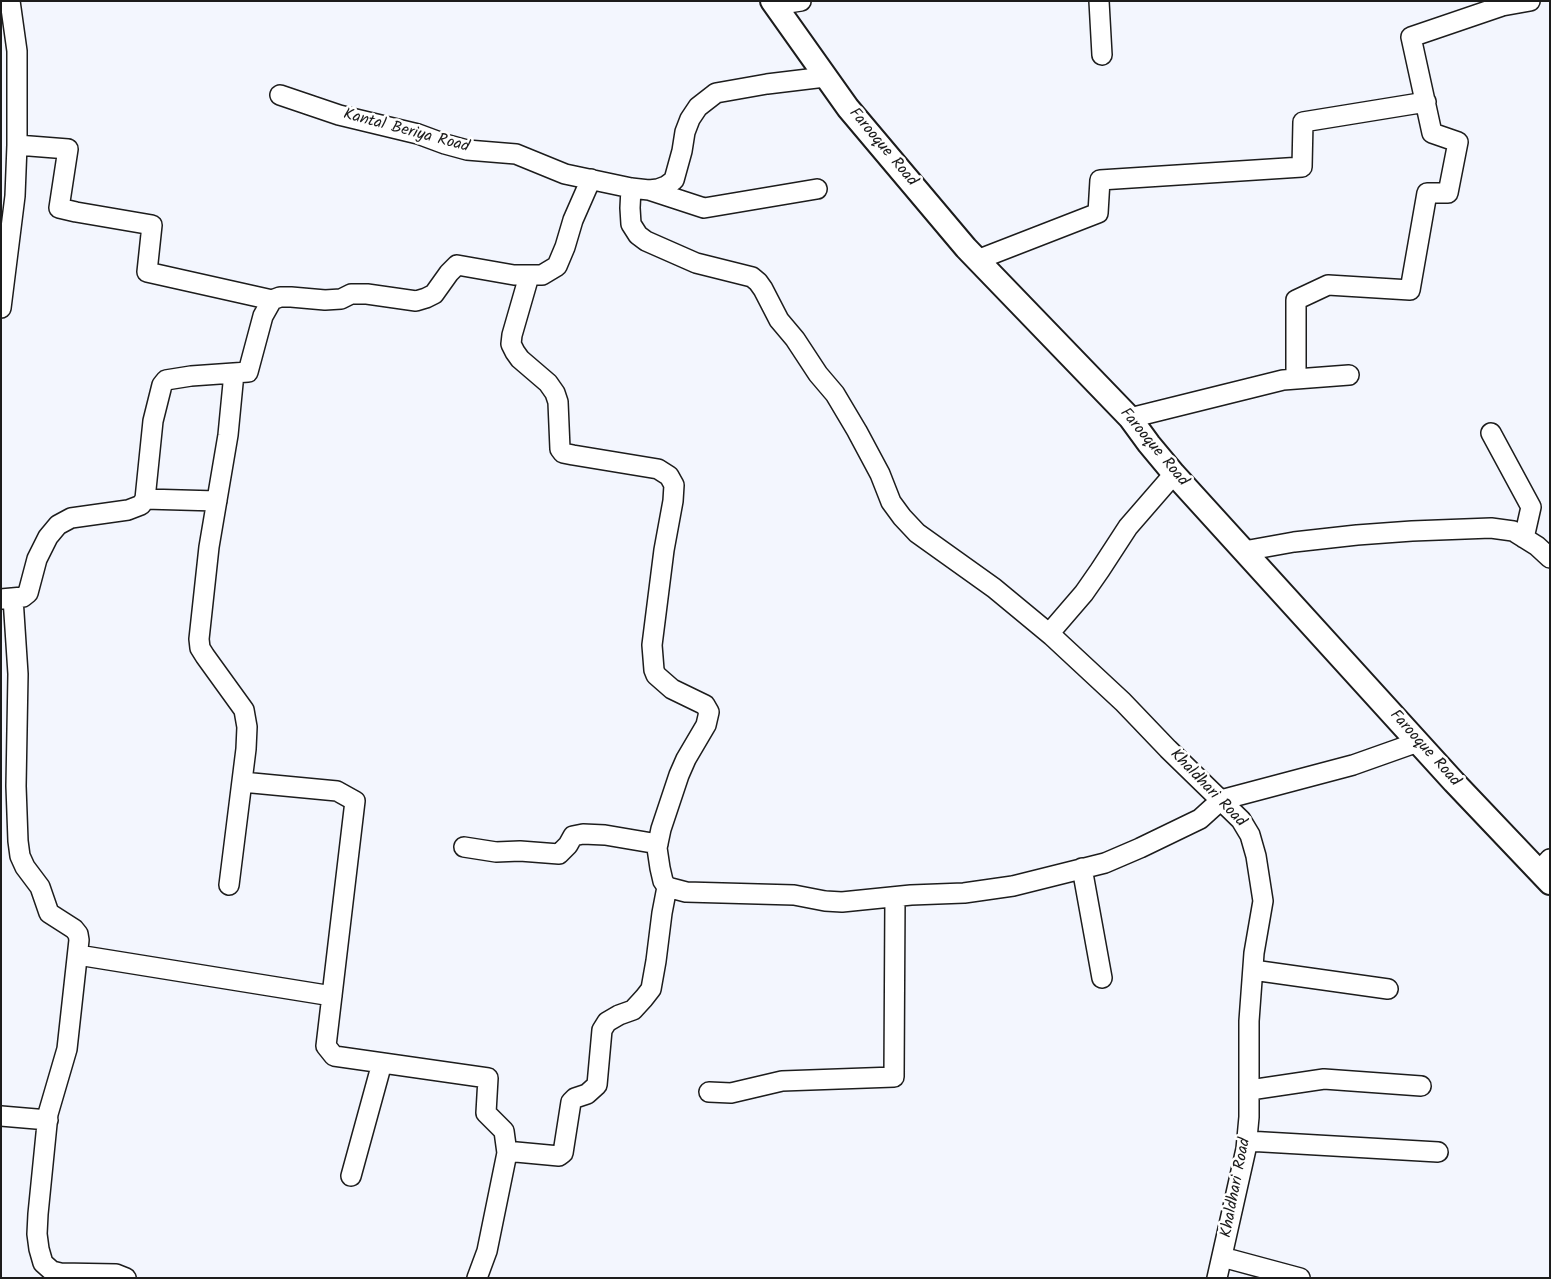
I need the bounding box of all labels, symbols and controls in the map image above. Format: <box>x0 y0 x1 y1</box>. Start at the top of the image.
street label: Farooque Road <box>844 105 920 191</box>
street label: Kantal Beriya Road <box>341 106 471 158</box>
street label: Farooque Road <box>1115 405 1191 491</box>
street label: Farooque Road <box>1385 707 1463 791</box>
street label: Khaldhari Road <box>1165 746 1249 832</box>
street label: Khaldhari Road <box>1218 1137 1256 1239</box>

